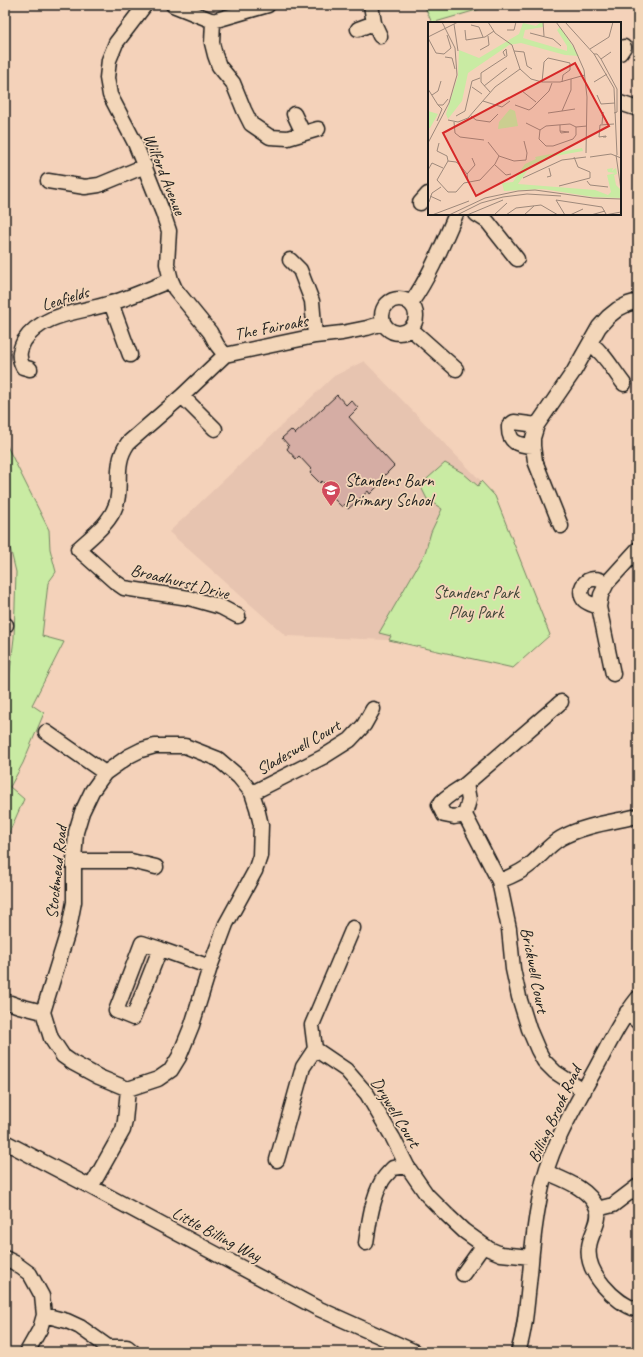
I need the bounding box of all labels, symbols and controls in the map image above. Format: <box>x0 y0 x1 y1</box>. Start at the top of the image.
inset map <box>428 22 621 215</box>
street label: Wilford Avenue <box>139 130 191 219</box>
street label: Leafields <box>39 281 93 316</box>
street label: The Fairoaks <box>233 310 312 345</box>
place label: Standens Barn Primary School <box>345 470 435 511</box>
school or university icon: Standens Barn Primary School <box>320 479 342 507</box>
street label: Broadhurst Drive <box>128 559 233 604</box>
park label: Standens Park Play Park <box>433 582 521 623</box>
street label: Sladeswell Court <box>253 714 346 780</box>
street label: Stockmead Road <box>41 822 72 920</box>
street label: Brickwell Court <box>516 926 554 1017</box>
street label: Billing Brook Road <box>523 1060 587 1166</box>
street label: Drywell Court <box>366 1073 426 1153</box>
street label: Little Billing Way <box>169 1202 266 1267</box>

